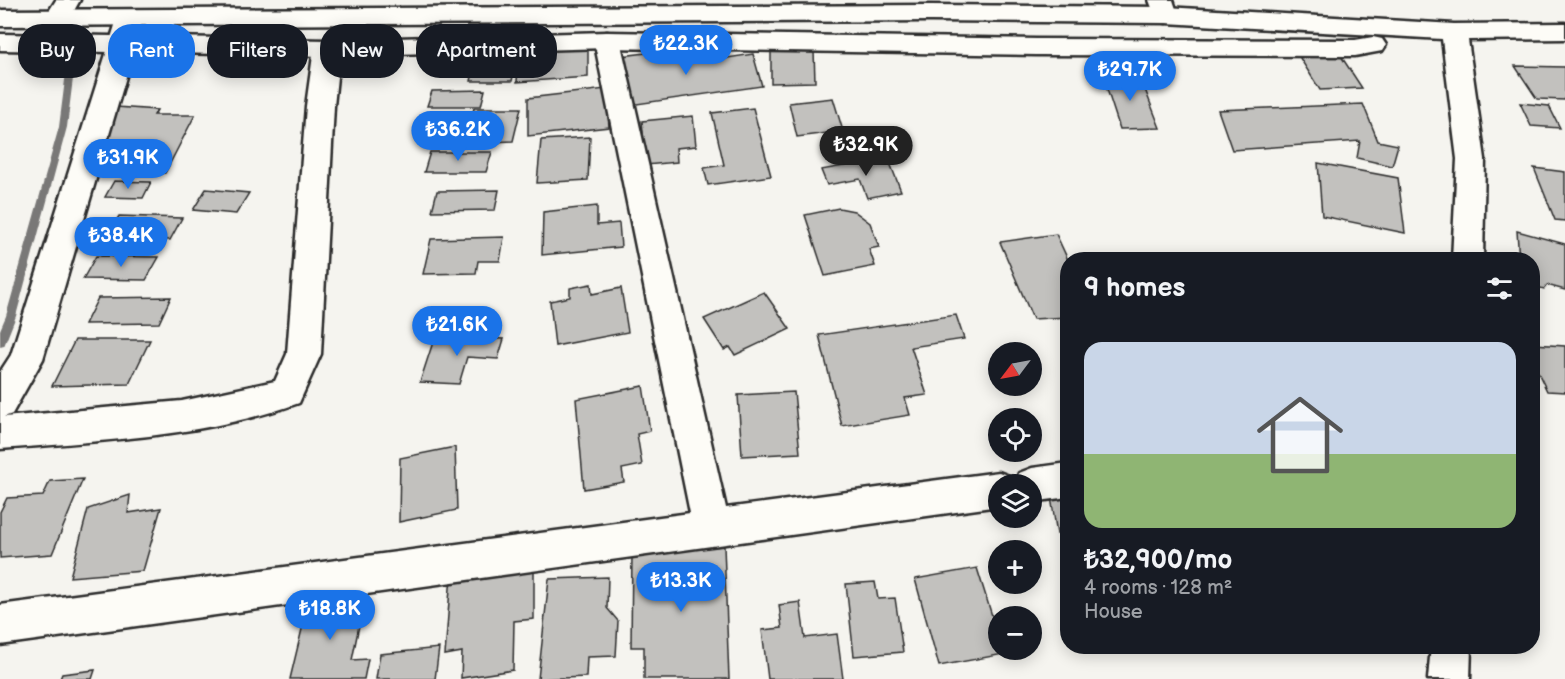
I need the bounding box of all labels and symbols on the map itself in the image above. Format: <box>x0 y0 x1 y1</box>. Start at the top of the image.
pin: ₺22.3K <box>637 25 735 76</box>
pin: ₺29.7K <box>1081 51 1179 102</box>
pin: ₺36.2K <box>409 111 507 162</box>
pin: ₺32.9K <box>817 126 915 177</box>
pin: ₺31.9K <box>79 139 177 190</box>
pin: ₺38.4K <box>72 217 170 268</box>
pin: ₺21.6K <box>408 306 506 357</box>
north arrow <box>988 342 1042 396</box>
pin: ₺13.3K <box>632 562 730 613</box>
pin: ₺18.8K <box>281 590 379 641</box>

